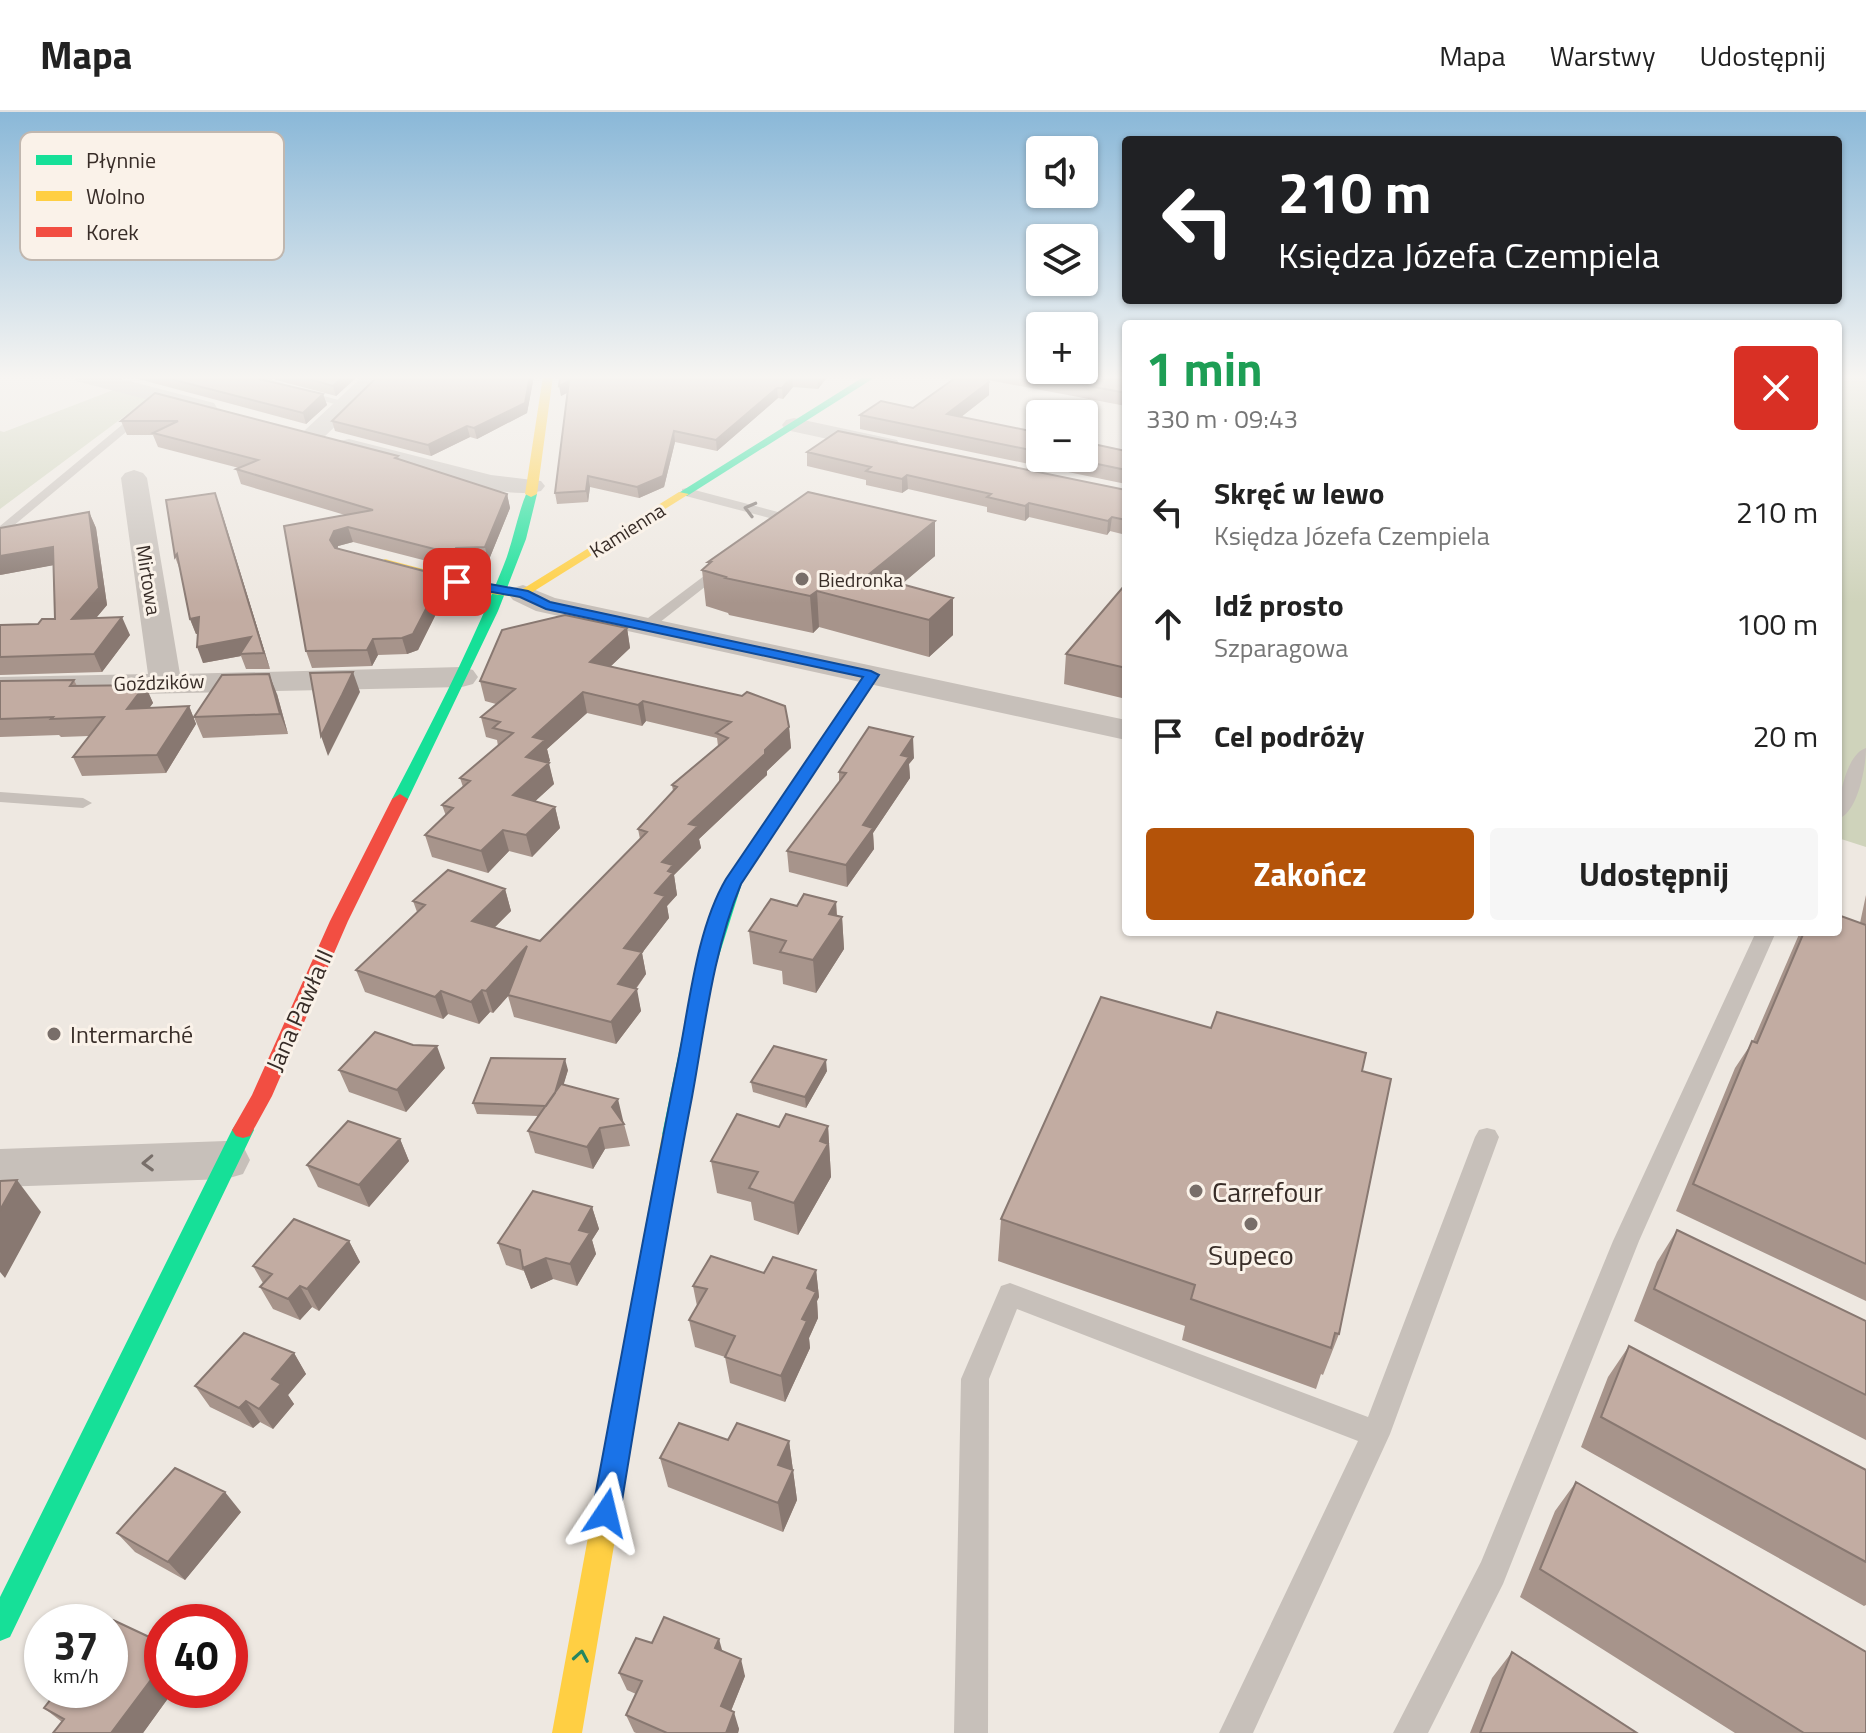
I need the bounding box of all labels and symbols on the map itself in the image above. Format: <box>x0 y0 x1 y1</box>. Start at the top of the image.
legend <box>20 132 284 260</box>
text: Płynnie <box>86 143 156 177</box>
text: Wolno <box>86 179 145 213</box>
text: Korek <box>86 215 139 249</box>
street label: Kamienna <box>583 495 671 565</box>
one-way arrow <box>744 501 758 518</box>
street label: Mirtowa <box>128 543 170 617</box>
pin <box>423 548 491 616</box>
place label: Biedronka <box>818 564 903 595</box>
marker: Biedronka <box>793 570 811 588</box>
street label: Goździków <box>113 665 205 699</box>
street label: Jana Pawła II <box>256 943 342 1077</box>
place label: Intermarché <box>70 1016 193 1052</box>
marker: Intermarché <box>45 1025 63 1043</box>
one-way arrow <box>141 1154 154 1172</box>
place label: Carrefour <box>1212 1170 1323 1213</box>
marker: Carrefour <box>1187 1182 1205 1200</box>
marker: Supeco <box>1242 1215 1260 1233</box>
place label: Supeco <box>1208 1233 1294 1276</box>
position arrow <box>564 1471 648 1555</box>
speed limit sign: 40 <box>144 1604 248 1708</box>
one-way arrow <box>571 1649 588 1663</box>

